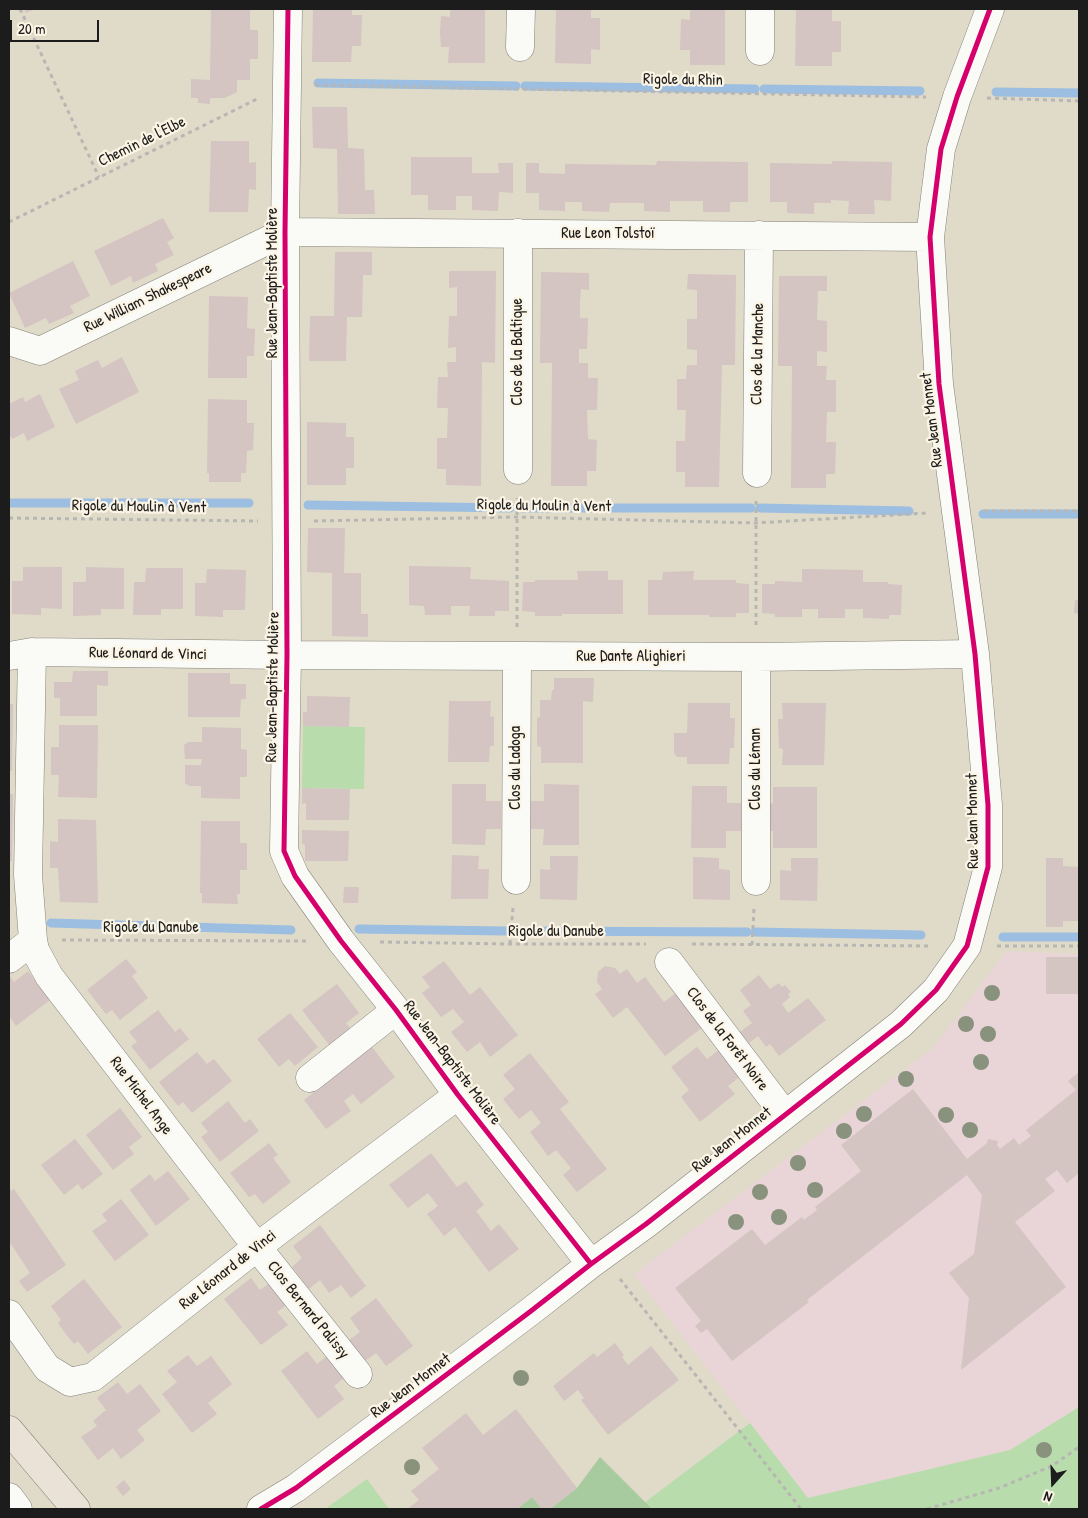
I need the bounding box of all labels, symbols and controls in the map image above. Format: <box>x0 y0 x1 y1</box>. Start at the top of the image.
scale bar <box>12 10 101 42</box>
text: 20 m <box>18 18 45 39</box>
street label: Rigole du Rhin <box>643 70 723 90</box>
street label: Chemin de l'Elbe <box>95 113 189 171</box>
street label: Rue Jean-Baptiste Molière <box>263 208 283 358</box>
street label: Rue Leon Tolstoï <box>561 224 655 244</box>
street label: Rue William Shakespeare <box>81 259 215 337</box>
street label: Clos de la Baltique <box>508 298 528 406</box>
street label: Clos de la Manche <box>748 303 768 405</box>
street label: Rue Jean Monnet <box>917 371 947 469</box>
street label: Rigole du Moulin à Vent <box>477 495 611 517</box>
street label: Rigole du Moulin à Vent <box>72 496 206 518</box>
street label: Rue Jean-Baptiste Molière <box>262 611 284 763</box>
street label: Rue Léonard de Vinci <box>89 643 207 665</box>
street label: Rue Dante Alighieri <box>576 647 686 667</box>
street label: Clos du Ladoga <box>506 726 526 810</box>
street label: Clos du Léman <box>746 728 766 810</box>
street label: Rue Jean Monnet <box>963 773 983 869</box>
street label: Rigole du Danube <box>103 918 199 938</box>
street label: Rigole du Danube <box>508 922 604 942</box>
street label: Clos de la Forêt Noire <box>682 983 772 1095</box>
street label: Rue Jean-Baptiste Molière <box>399 997 505 1129</box>
street label: Rue Michel Ange <box>105 1053 177 1139</box>
street label: Rue Jean Monnet <box>688 1103 776 1177</box>
street label: Rue Léonard de Vinci <box>176 1226 280 1314</box>
street label: Clos Bernard Palissy <box>263 1257 353 1363</box>
street label: Rue Jean Monnet <box>367 1350 455 1422</box>
north arrow <box>1028 1458 1078 1508</box>
text: N <box>1041 1487 1054 1508</box>

